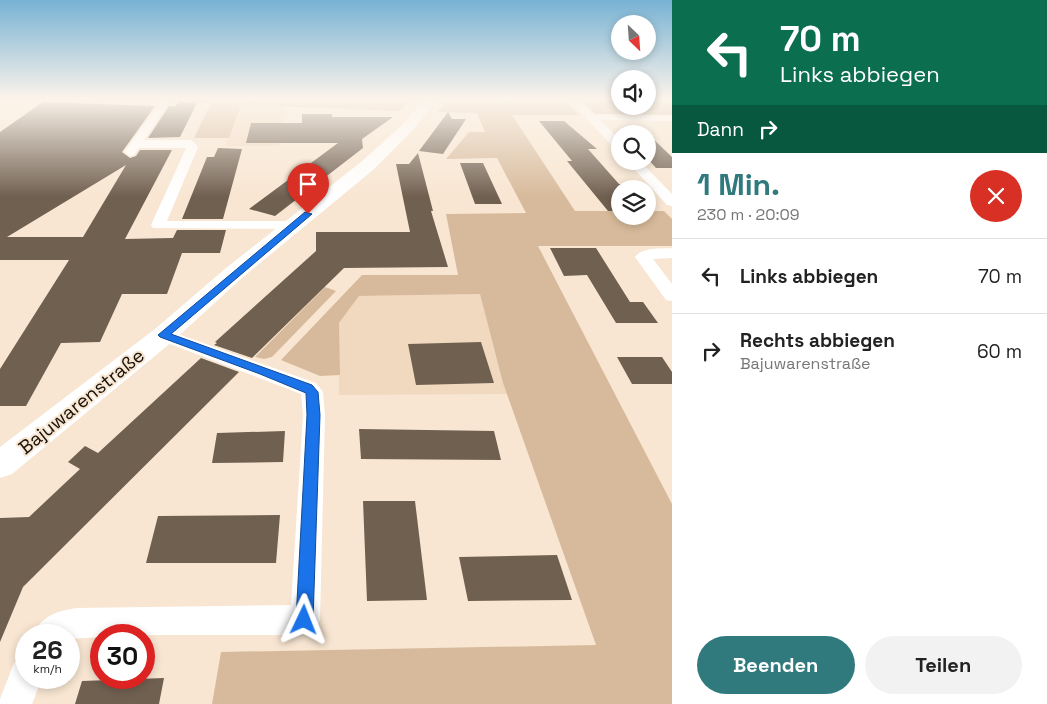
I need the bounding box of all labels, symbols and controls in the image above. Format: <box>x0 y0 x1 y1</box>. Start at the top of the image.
north arrow <box>611 15 656 60</box>
map controls <box>611 15 656 225</box>
text: 70 m <box>780 17 861 61</box>
icon: left <box>697 20 762 85</box>
text: Links abbiegen <box>780 60 940 88</box>
button: sound <box>611 70 656 115</box>
icon: right <box>754 115 782 143</box>
text: Dann <box>697 117 744 142</box>
button: search <box>611 125 656 170</box>
pin <box>287 163 329 214</box>
text: 1 Min. <box>697 165 780 204</box>
icon: arrive <box>294 170 322 198</box>
button: close <box>970 170 1022 222</box>
button: layers <box>611 180 656 225</box>
text: 230 m · 20:09 <box>697 204 800 225</box>
icon: left <box>697 262 725 290</box>
text: Links abbiegen <box>740 264 878 289</box>
text: 70 m <box>978 264 1022 289</box>
text: Rechts abbiegen <box>740 328 895 353</box>
icon: right <box>697 337 725 365</box>
text: 60 m <box>977 339 1022 364</box>
street label: Bajuwarenstraße <box>13 343 149 460</box>
text: Bajuwarenstraße <box>740 353 871 374</box>
position arrow <box>277 593 329 645</box>
speed limit sign: 30 <box>90 624 155 689</box>
text: 26 <box>32 634 63 666</box>
button: Beenden <box>697 636 855 694</box>
button: Teilen <box>865 636 1022 694</box>
text: km/h <box>33 661 62 677</box>

